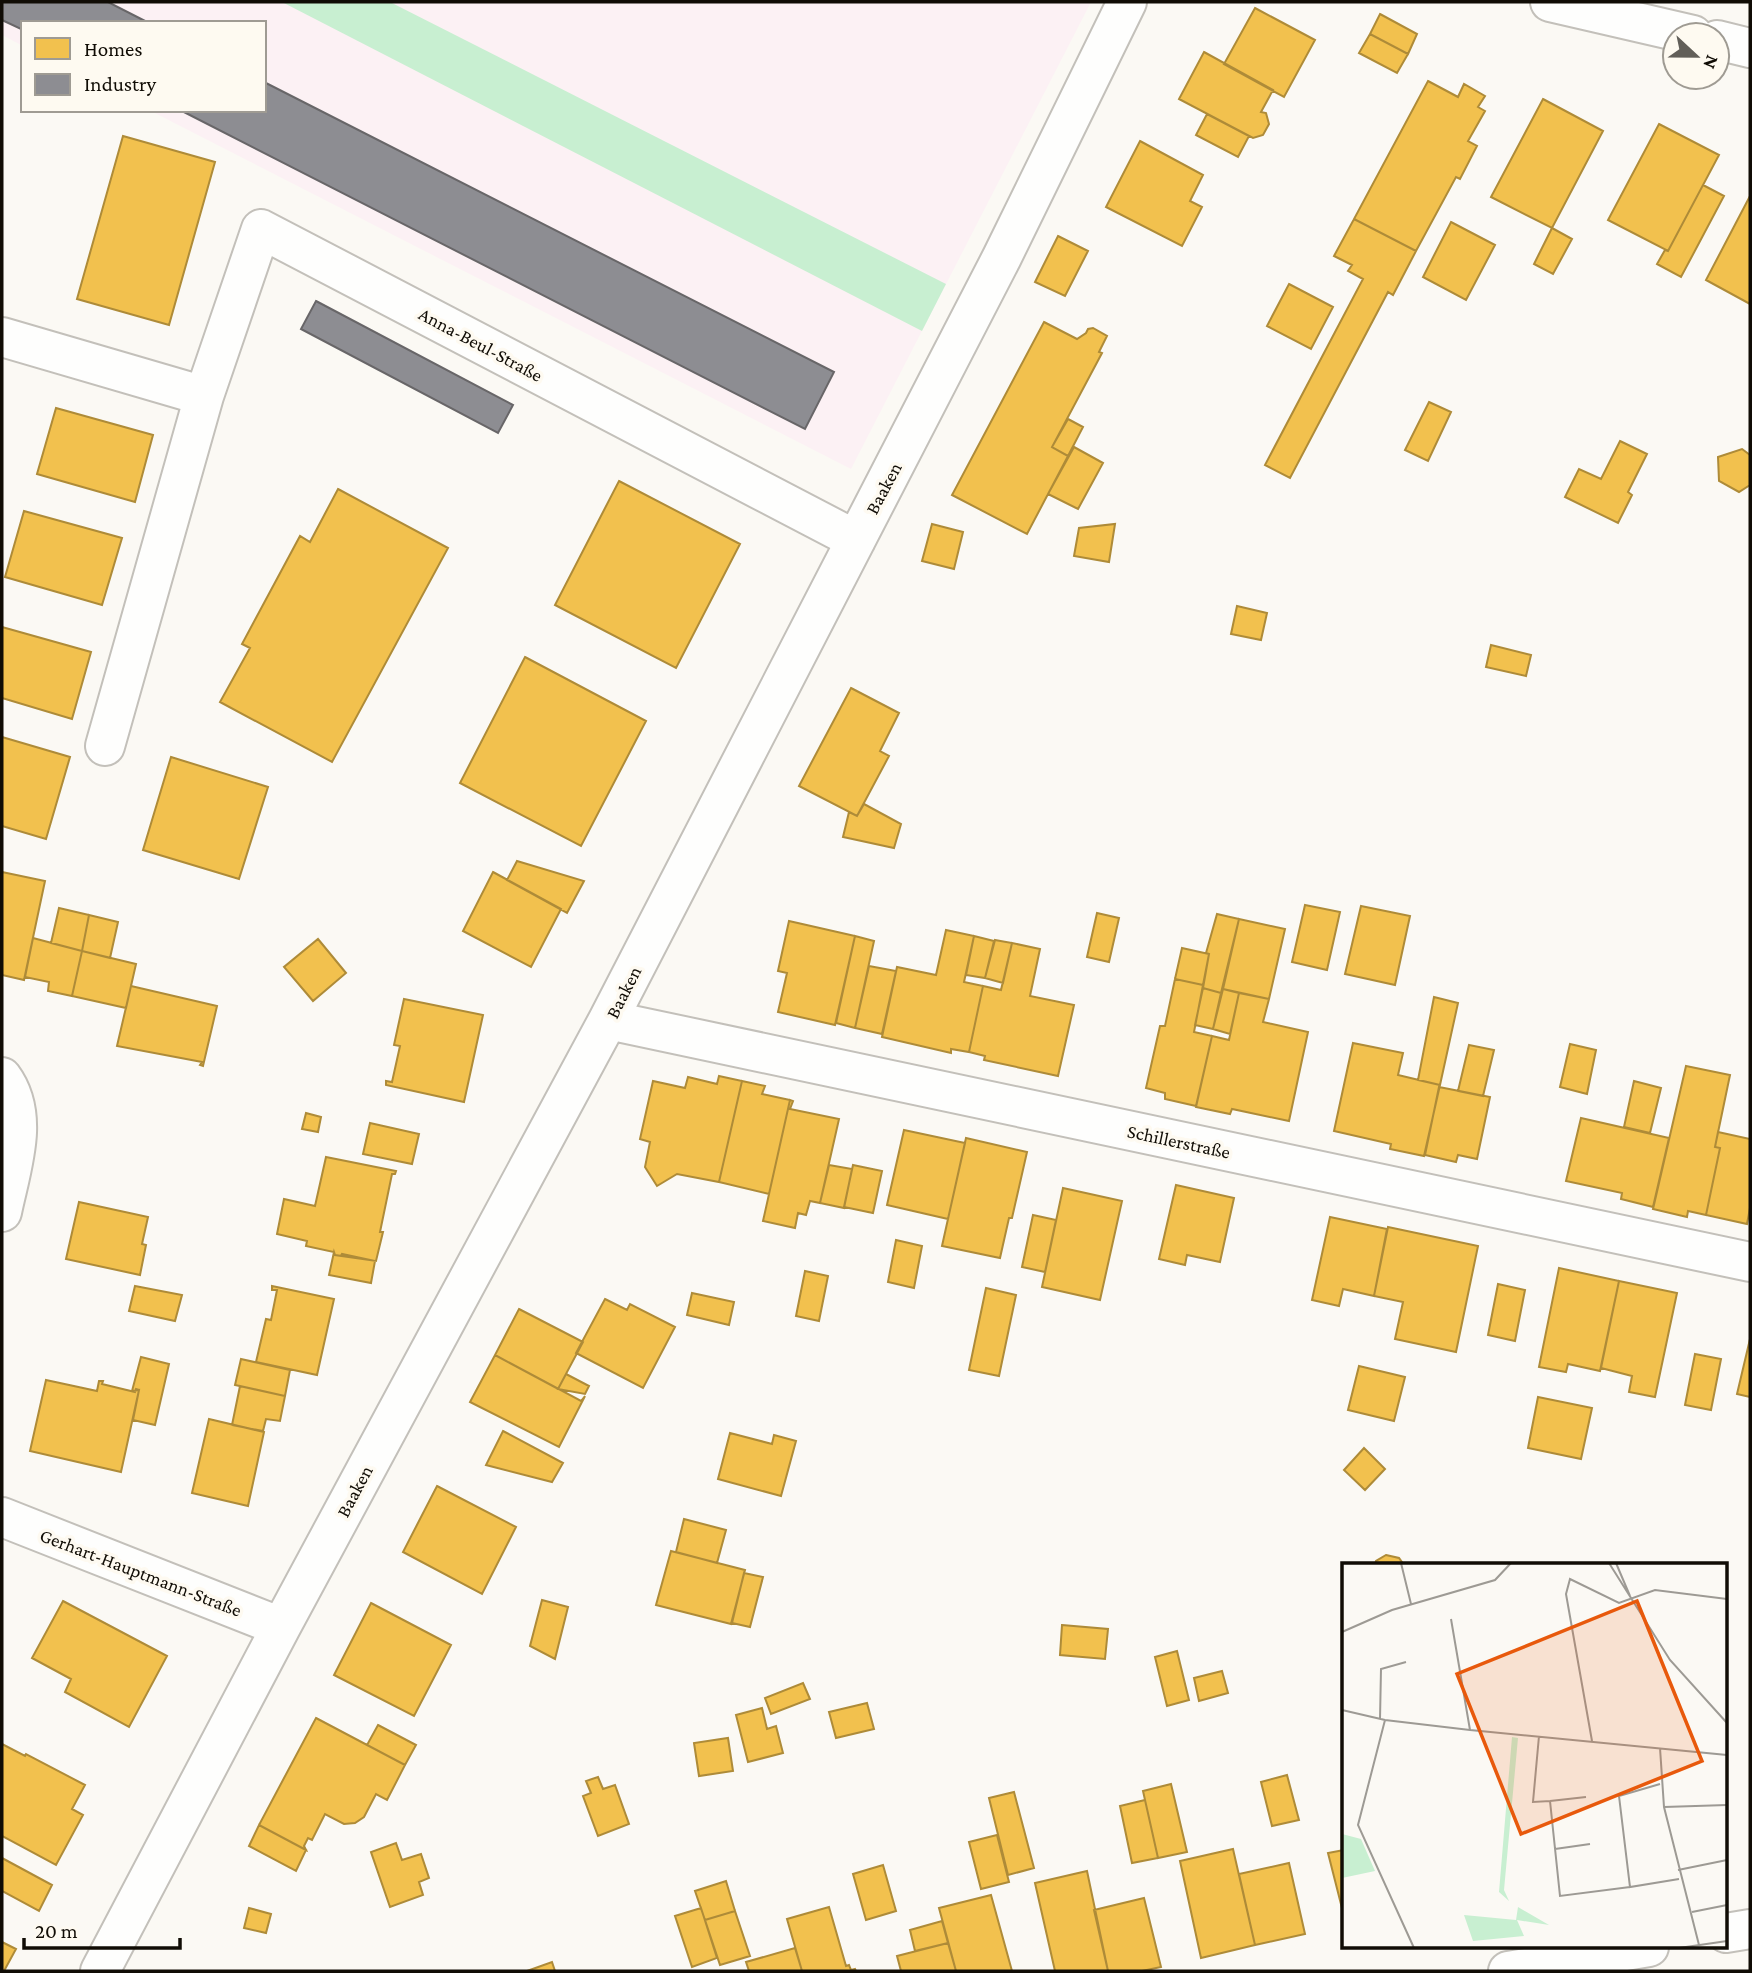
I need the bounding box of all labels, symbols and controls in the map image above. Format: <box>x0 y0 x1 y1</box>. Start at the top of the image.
legend <box>21 21 266 112</box>
north arrow <box>1661 21 1731 91</box>
text: Homes <box>84 37 143 61</box>
text: N <box>1699 52 1723 72</box>
text: Industry <box>84 72 157 96</box>
street label: Anna-Beul-Straße <box>415 303 546 386</box>
street label: Baaken <box>861 459 906 518</box>
street label: Baaken <box>601 963 645 1022</box>
street label: Schillerstraße <box>1126 1120 1232 1163</box>
street label: Baaken <box>332 1462 377 1521</box>
street label: Gerhart-Hauptmann-Straße <box>37 1524 245 1621</box>
inset map <box>1342 1563 1728 1948</box>
scale bar <box>24 1906 180 1950</box>
text: 20 m <box>35 1919 78 1943</box>

